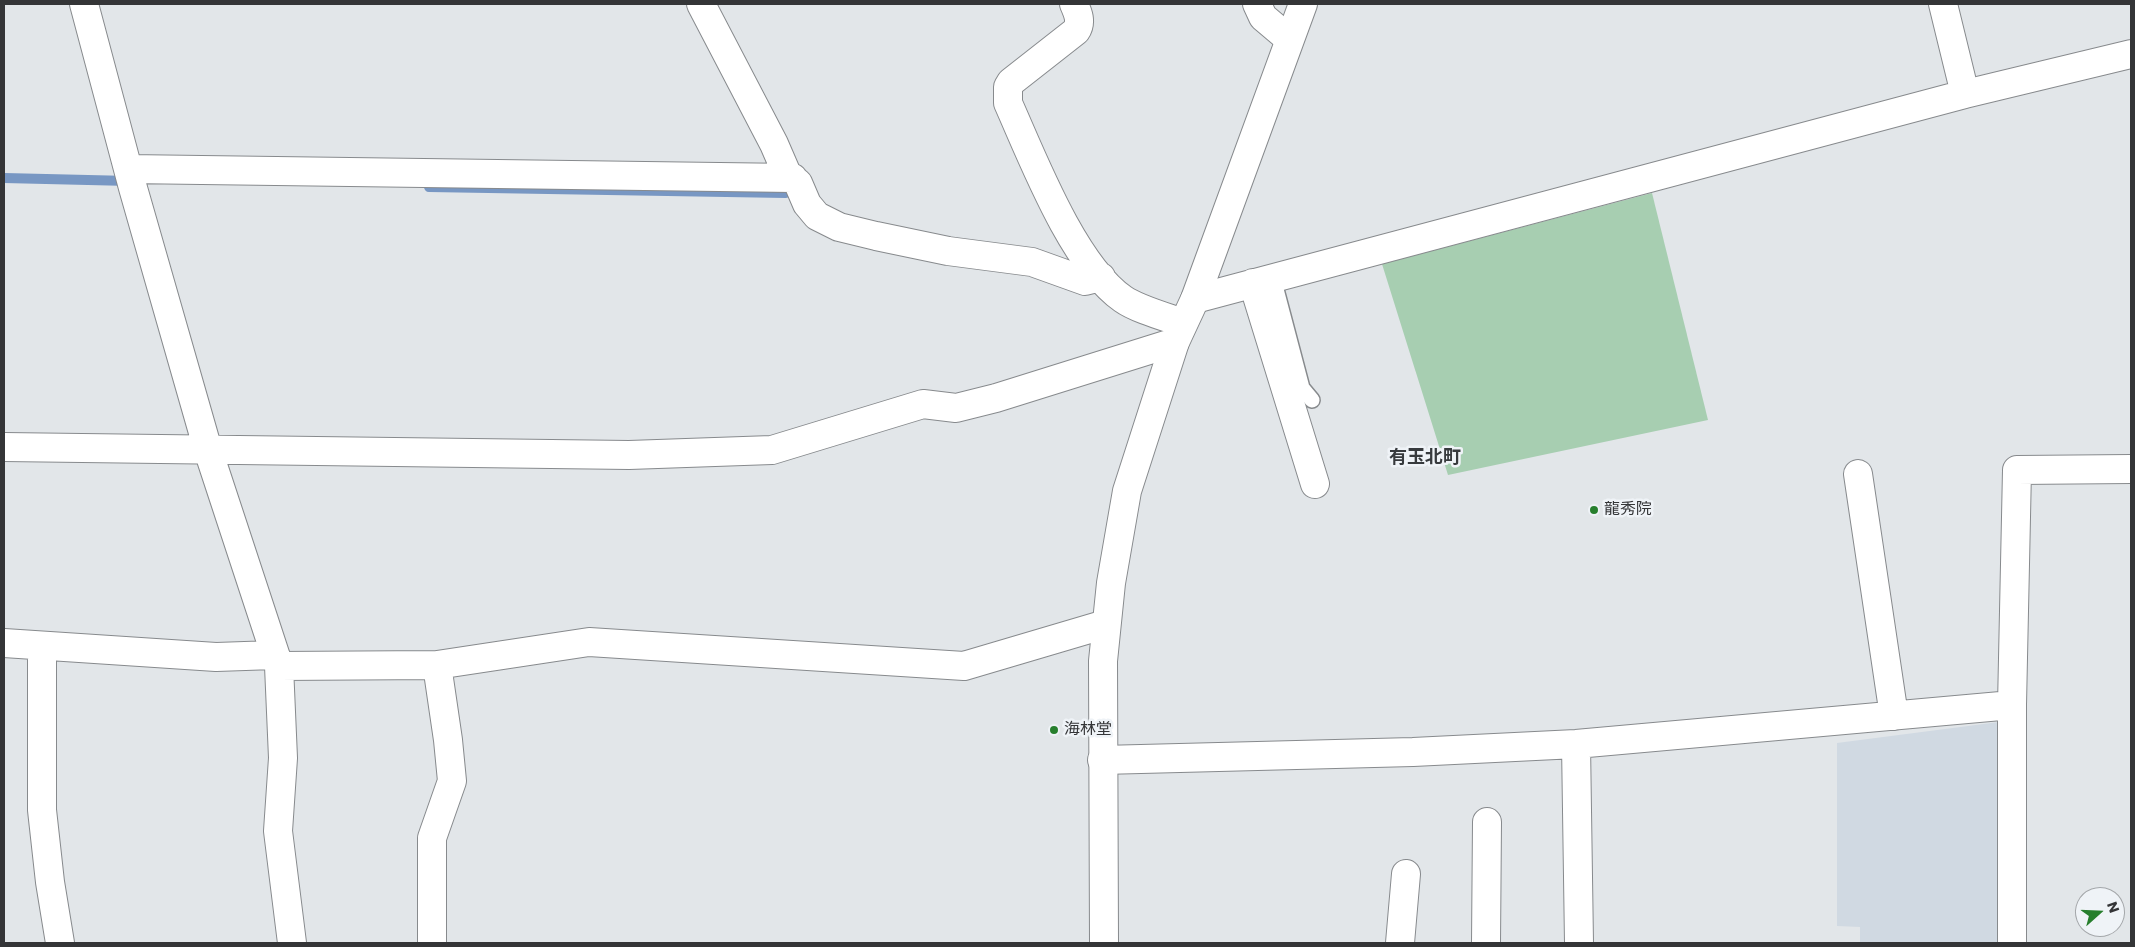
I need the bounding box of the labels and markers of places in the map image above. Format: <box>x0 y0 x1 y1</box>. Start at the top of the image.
place label: 龍秀院 <box>1604 500 1652 520</box>
marker: 龍秀院 <box>1588 504 1600 516</box>
place label: 海林堂 <box>1064 720 1112 740</box>
marker: 海林堂 <box>1048 724 1060 736</box>

